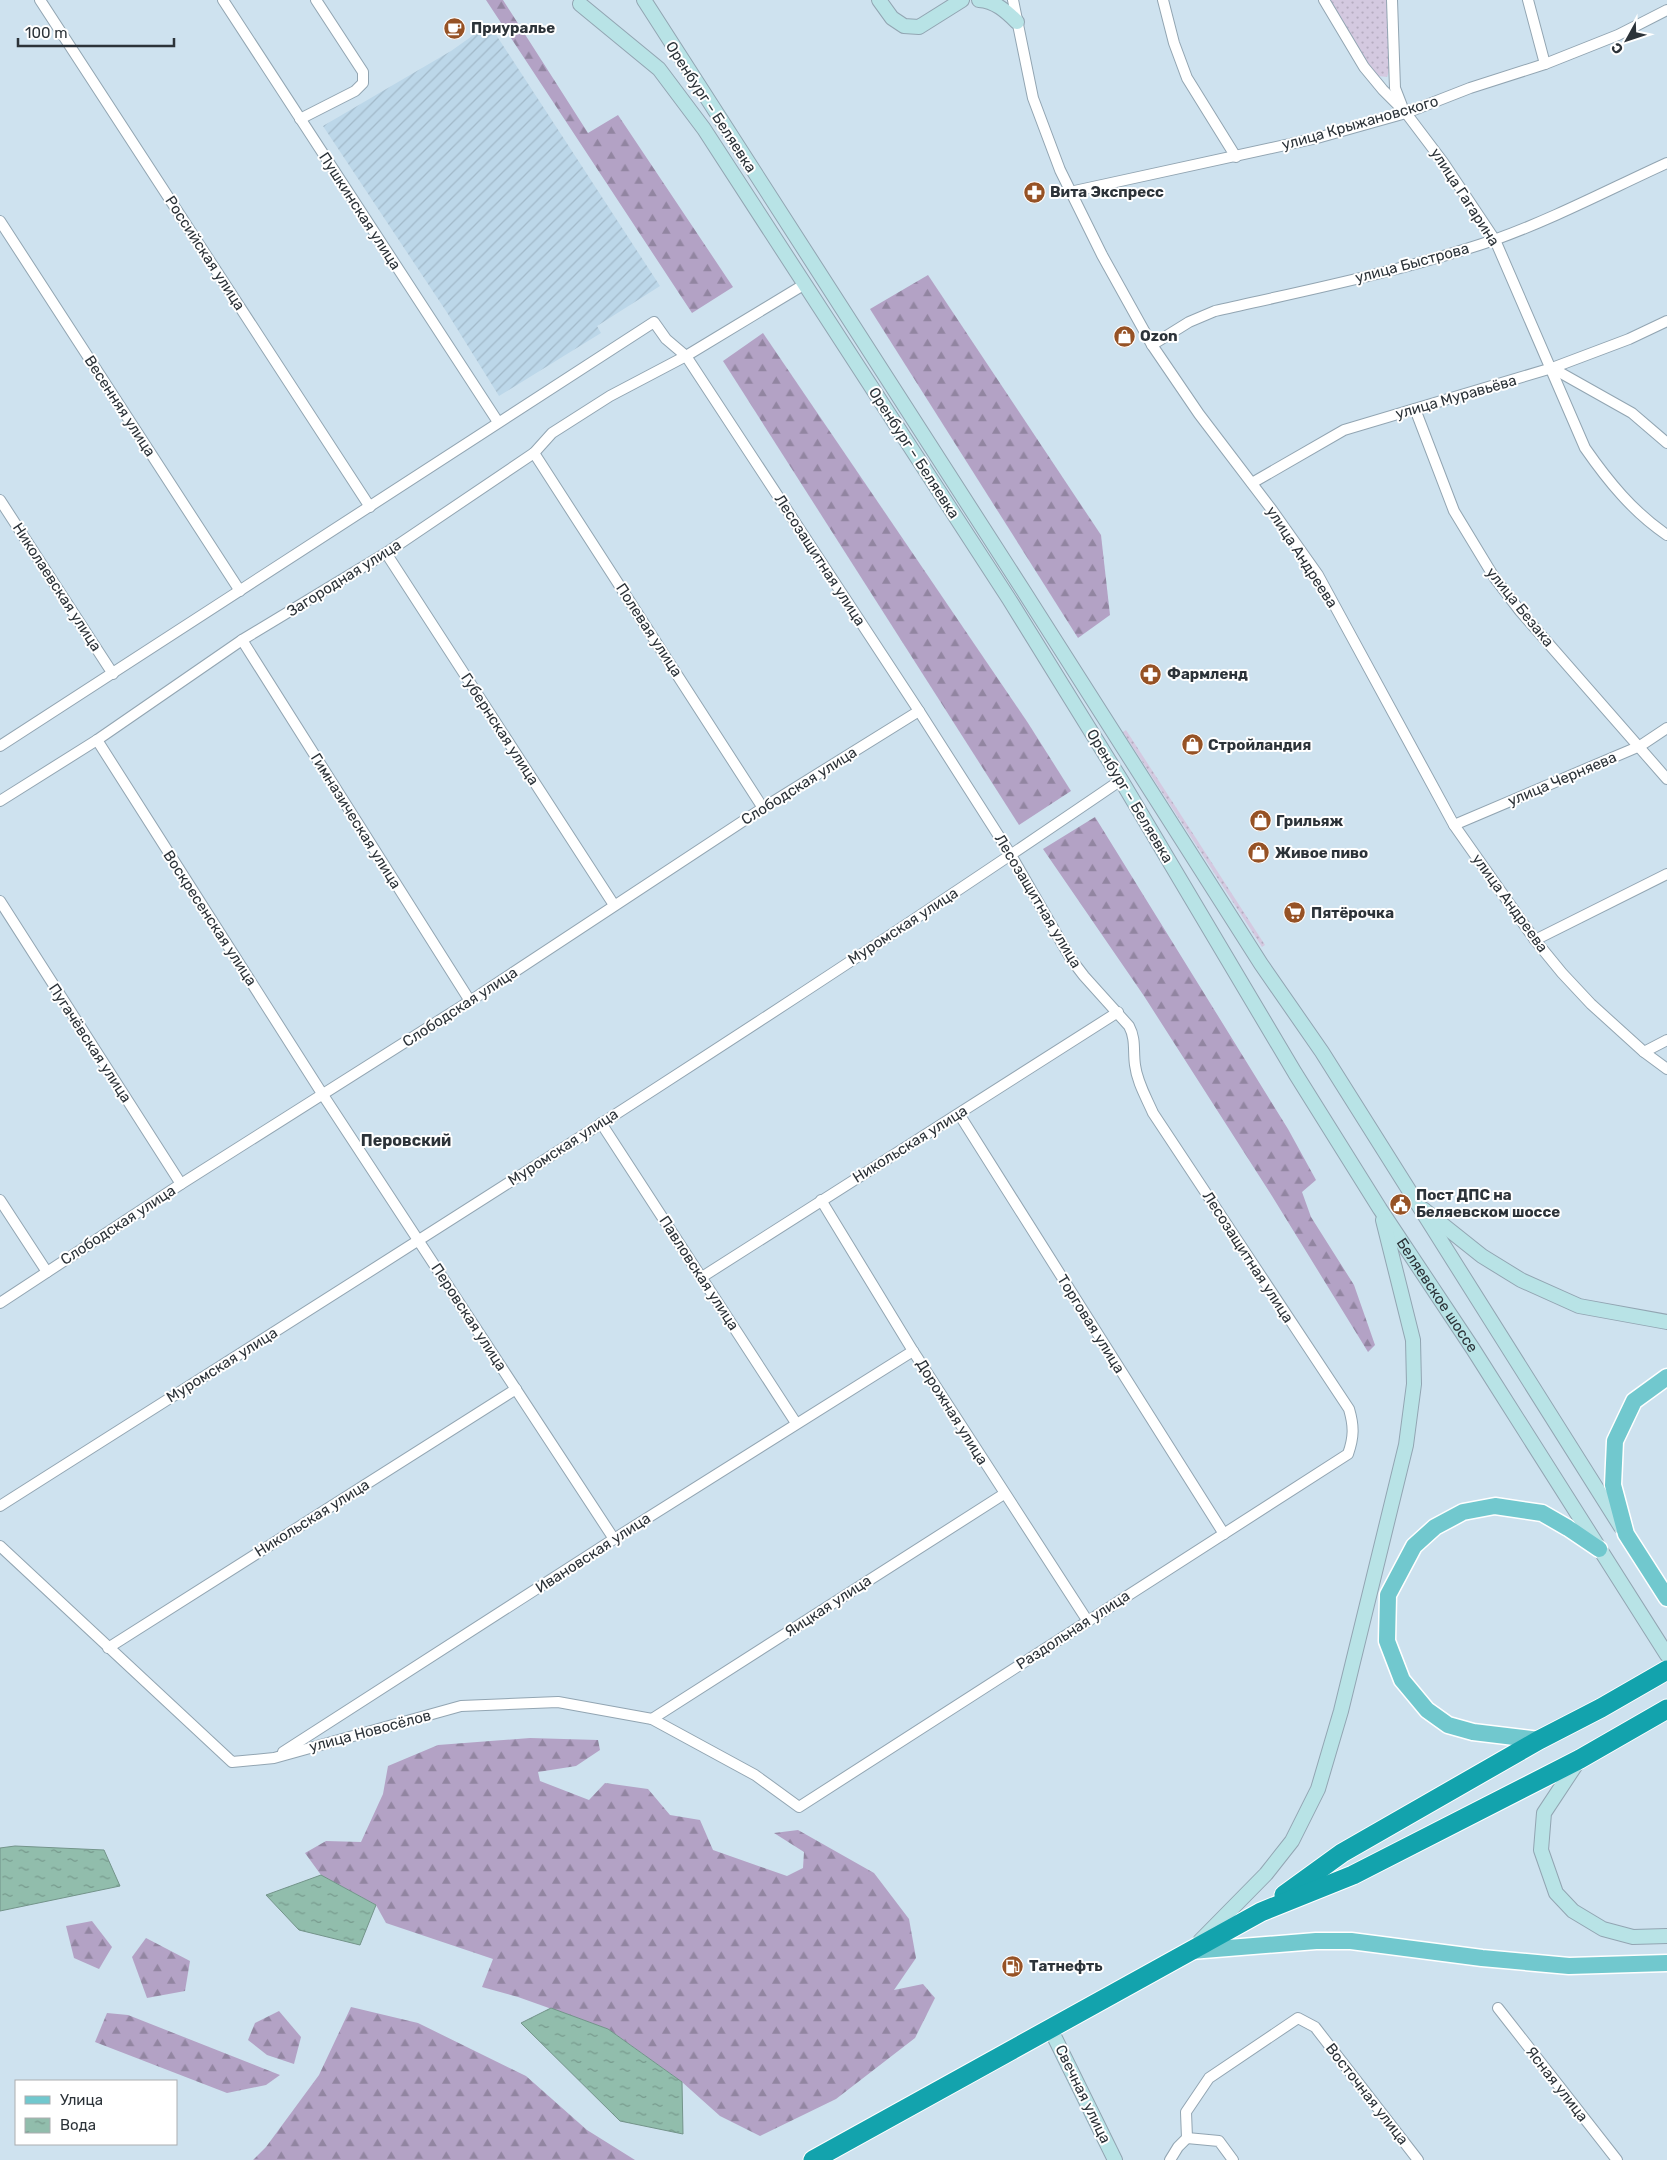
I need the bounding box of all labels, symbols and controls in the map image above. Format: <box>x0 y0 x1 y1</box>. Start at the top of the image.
scale bar <box>18 15 174 47</box>
north arrow <box>1602 15 1652 65</box>
cafe icon: Приуралье <box>443 16 467 40</box>
place label: Приуралье <box>471 19 555 37</box>
text: 100 m <box>25 24 67 42</box>
street label: Оренбург – Беляевка <box>662 38 760 176</box>
text: С <box>1608 39 1627 57</box>
street label: улица Крыжановского <box>1280 92 1440 154</box>
street label: улица Гагарина <box>1427 145 1503 249</box>
street label: Пушкинская улица <box>315 149 405 273</box>
pharmacy icon: Вита Экспресс <box>1022 180 1046 204</box>
place label: Вита Экспресс <box>1050 183 1164 201</box>
street label: Российская улица <box>161 192 249 314</box>
street label: улица Быстрова <box>1353 239 1471 287</box>
shop icon: Ozon <box>1112 324 1136 348</box>
place label: Ozon <box>1140 327 1178 345</box>
street label: Весенняя улица <box>81 352 159 460</box>
street label: улица Муравьёва <box>1393 371 1519 423</box>
street label: Оренбург – Беляевка <box>865 384 963 522</box>
street label: Лесозащитная улица <box>771 491 869 629</box>
street label: улица Андреева <box>1262 503 1342 611</box>
street label: Николаевская улица <box>9 519 105 655</box>
street label: Загородная улица <box>283 536 405 620</box>
street label: улица Безака <box>1482 564 1558 650</box>
street label: Полевая улица <box>612 580 686 680</box>
pharmacy icon: Фармленд <box>1139 662 1163 686</box>
place label: Фармленд <box>1167 665 1248 683</box>
street label: Губернская улица <box>457 670 543 788</box>
street label: Оренбург – Беляевка <box>1083 726 1177 866</box>
shop icon: Стройландия <box>1180 733 1204 757</box>
place label: Стройландия <box>1208 736 1311 754</box>
street label: Слободская улица <box>738 743 860 829</box>
street label: улица Черняева <box>1505 748 1619 810</box>
street label: Гимназическая улица <box>307 750 405 892</box>
shop icon: Грильяж <box>1248 809 1272 833</box>
place label: Грильяж <box>1276 812 1344 830</box>
street label: Лесозащитная улица <box>991 831 1085 971</box>
shop icon: Живое пиво <box>1247 841 1271 865</box>
place label: Живое пиво <box>1275 844 1368 862</box>
street label: Воскресенская улица <box>160 847 260 989</box>
street label: улица Андреева <box>1468 850 1552 956</box>
street label: Муромская улица <box>845 884 961 968</box>
supermarket icon: Пятёрочка <box>1283 901 1307 925</box>
place label: Пятёрочка <box>1311 904 1394 922</box>
street label: Слободская улица <box>399 963 521 1051</box>
street label: Пугачёвская улица <box>45 980 135 1106</box>
street label: Никольская улица <box>849 1101 971 1187</box>
street label: Муромская улица <box>505 1105 621 1189</box>
district label: Перовский <box>361 1131 451 1150</box>
street label: Слободская улица <box>57 1181 179 1269</box>
place label: Пост ДПС на Беляевском шоссе <box>1416 1186 1560 1221</box>
street label: Лесозащитная улица <box>1199 1188 1297 1326</box>
public building icon: Пост ДПС на Беляевском шоссе <box>1388 1192 1412 1216</box>
street label: Павловская улица <box>655 1212 743 1334</box>
street label: Беляевское шоссе <box>1393 1234 1482 1356</box>
street label: Перовская улица <box>428 1260 510 1374</box>
street label: Торговая улица <box>1053 1271 1129 1377</box>
street label: Муромская улица <box>163 1324 281 1406</box>
street label: Дорожная улица <box>912 1356 992 1468</box>
street label: Никольская улица <box>251 1475 373 1561</box>
street label: Ивановская улица <box>532 1509 654 1597</box>
street label: Яицкая улица <box>781 1571 875 1641</box>
street label: Раздольная улица <box>1013 1587 1133 1673</box>
street label: улица Новосёлов <box>307 1706 433 1756</box>
fuel station icon: Татнефть <box>1001 1954 1025 1978</box>
place label: Татнефть <box>1029 1957 1103 1975</box>
street label: Восточная улица <box>1322 2040 1412 2148</box>
street label: Свечная улица <box>1051 2042 1115 2146</box>
street label: Ясная улица <box>1522 2043 1592 2125</box>
legend <box>15 2080 178 2145</box>
text: Улица <box>60 2091 103 2109</box>
text: Вода <box>60 2116 96 2134</box>

